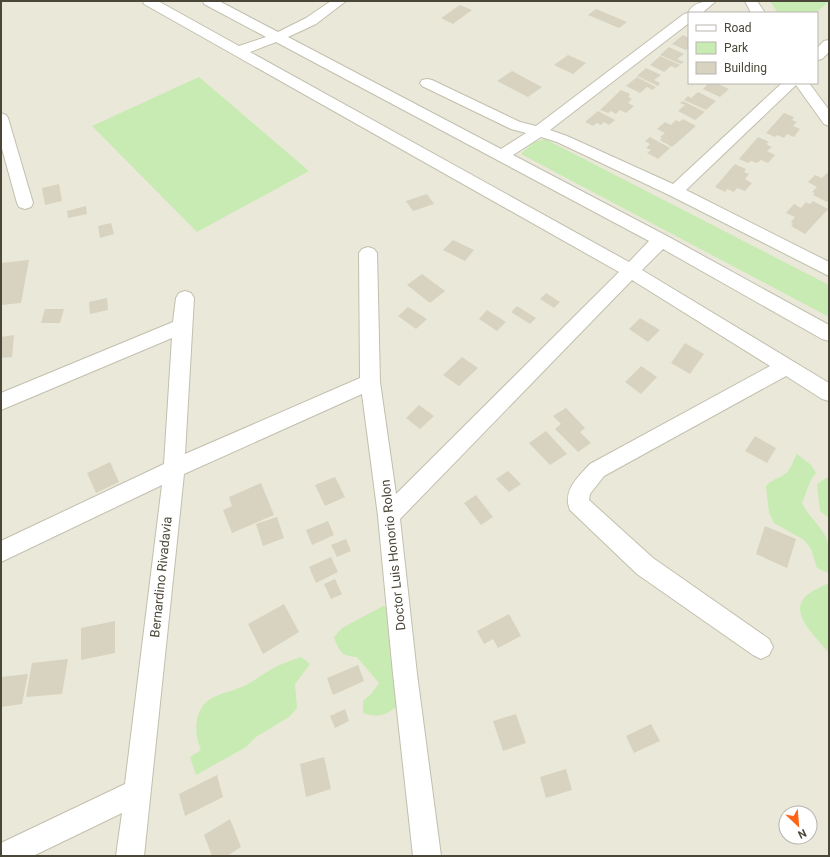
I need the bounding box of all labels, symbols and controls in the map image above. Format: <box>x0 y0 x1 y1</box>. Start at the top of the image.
legend <box>688 12 818 84</box>
text: Road <box>724 21 752 35</box>
text: Park <box>724 41 749 55</box>
text: Building <box>724 61 767 75</box>
street label: Doctor Luis Honorio Rolon <box>378 479 408 631</box>
street label: Bernardino Rivadavia <box>147 516 175 638</box>
north arrow <box>778 805 818 845</box>
text: N <box>796 826 809 841</box>

